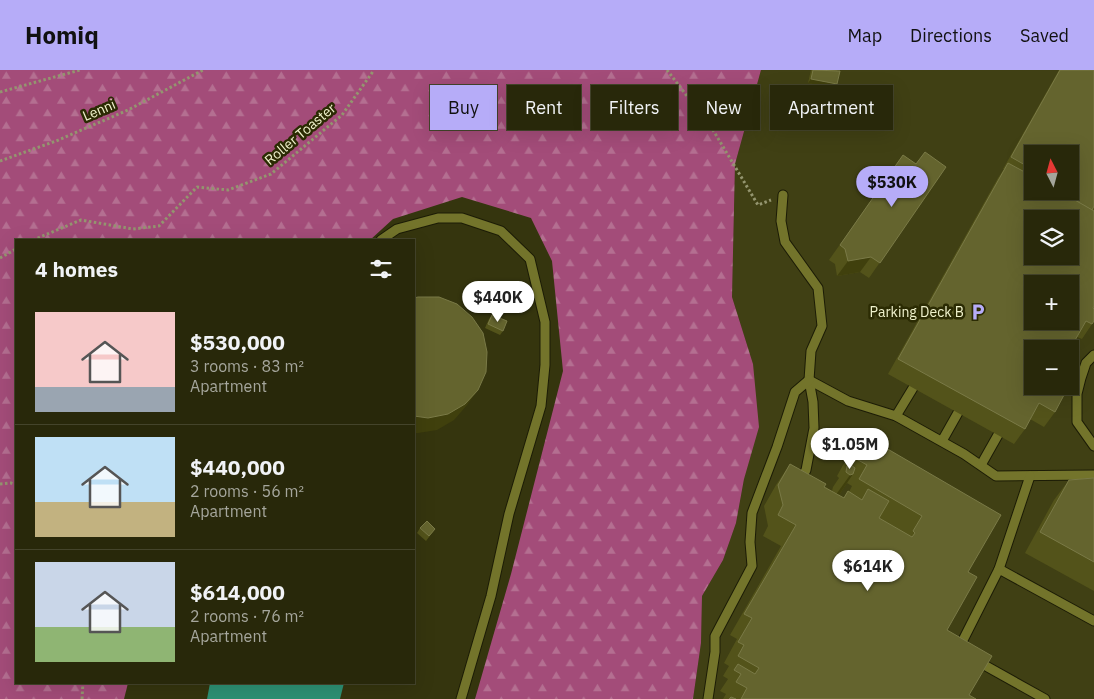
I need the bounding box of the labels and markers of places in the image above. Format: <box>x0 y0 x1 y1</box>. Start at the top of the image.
pin: $530K <box>857 166 927 208</box>
pin: $440K <box>463 280 533 323</box>
parking icon: Parking Deck B <box>968 302 988 322</box>
place label: Parking Deck B <box>870 303 964 321</box>
pin: $1.05M <box>809 428 891 470</box>
pin: $614K <box>833 550 903 592</box>

